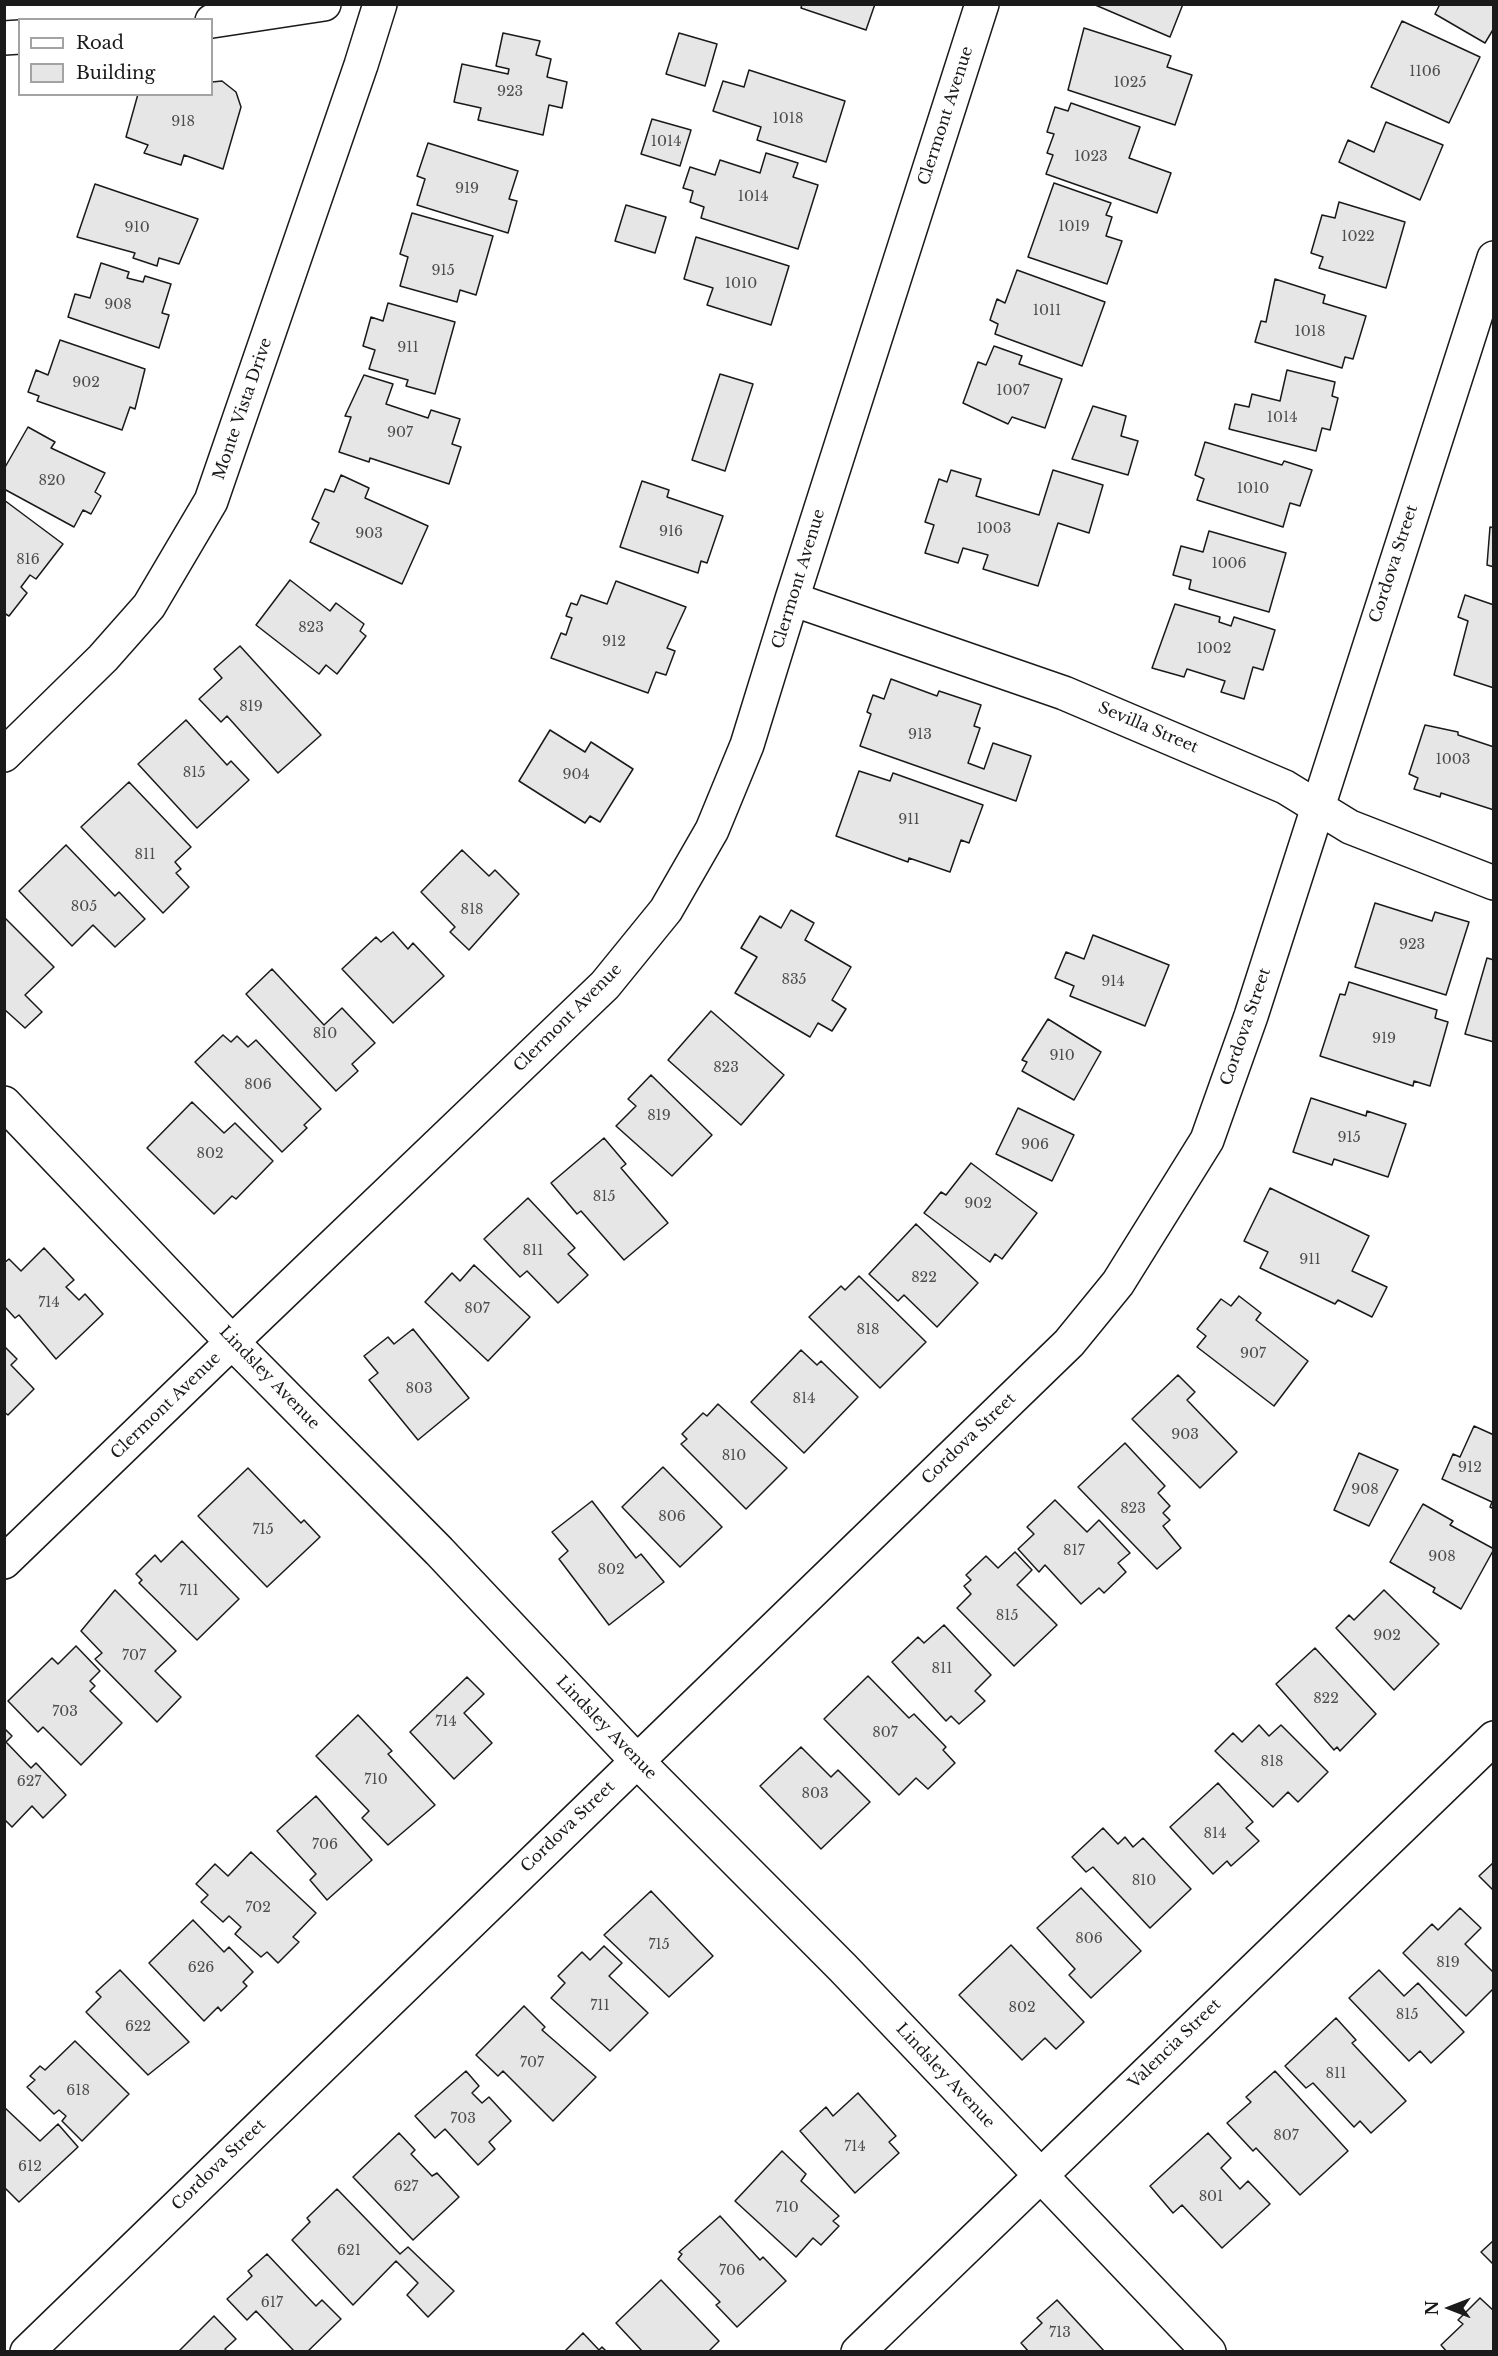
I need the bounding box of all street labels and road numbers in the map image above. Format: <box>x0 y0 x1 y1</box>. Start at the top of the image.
street label: Clermont Avenue <box>914 44 978 188</box>
street label: Monte Vista Drive <box>210 336 276 482</box>
street label: Cordova Street <box>1366 503 1422 625</box>
street label: Clermont Avenue <box>769 507 829 651</box>
street label: Sevilla Street <box>1095 698 1201 758</box>
street label: Clermont Avenue <box>510 960 626 1076</box>
street label: Cordova Street <box>1217 966 1275 1088</box>
street label: Lindsley Avenue <box>215 1322 323 1434</box>
street label: Clermont Avenue <box>107 1349 225 1463</box>
street label: Cordova Street <box>918 1389 1020 1489</box>
street label: Lindsley Avenue <box>552 1672 660 1784</box>
street label: Cordova Street <box>517 1777 619 1877</box>
street label: Valencia Street <box>1125 1995 1225 2093</box>
street label: Lindsley Avenue <box>892 2020 998 2132</box>
street label: Cordova Street <box>168 2115 270 2215</box>

